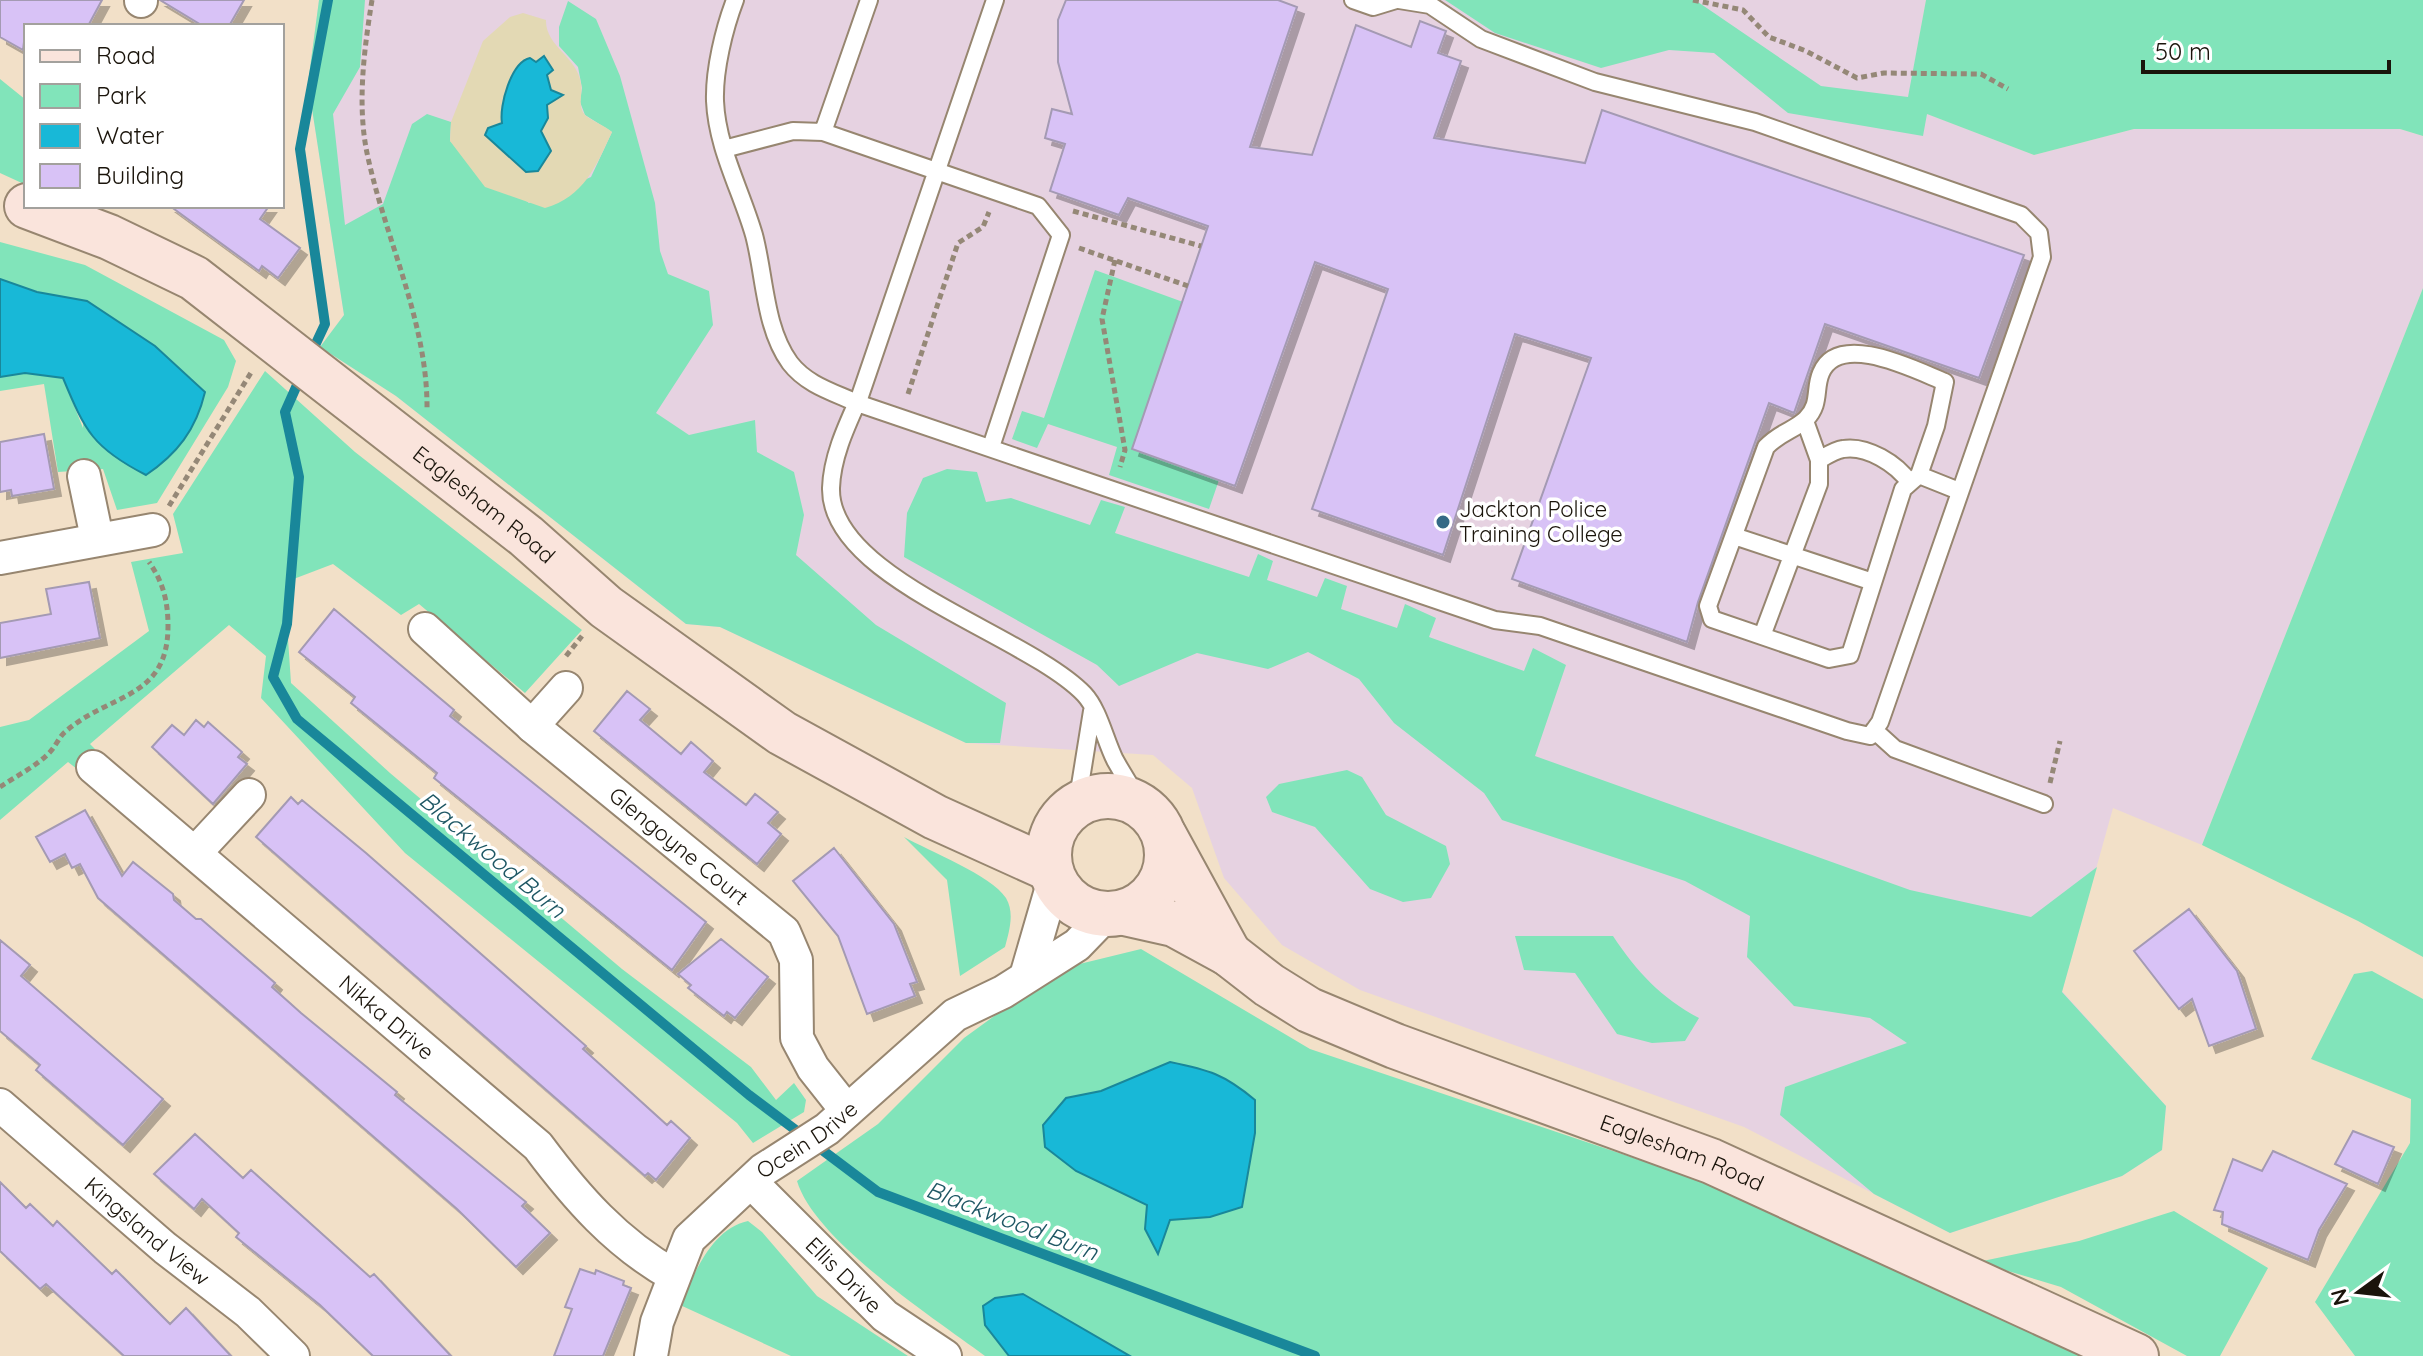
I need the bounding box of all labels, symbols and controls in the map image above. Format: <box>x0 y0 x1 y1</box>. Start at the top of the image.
legend <box>24 24 284 208</box>
scale bar <box>2143 24 2389 74</box>
text: 50 m <box>2155 36 2211 66</box>
text: Road <box>96 40 156 70</box>
text: Park <box>96 80 147 110</box>
text: Water <box>96 120 164 150</box>
text: Building <box>96 160 184 190</box>
street label: Eaglesham Road <box>407 439 561 569</box>
place label: Jackton Police Training College <box>1459 495 1623 548</box>
marker: Jackton Police Training College <box>1434 513 1452 531</box>
street label: Glengoyne Court <box>603 781 754 911</box>
water label: Blackwood Burn <box>414 784 573 925</box>
street label: Nikka Drive <box>333 969 440 1066</box>
street label: Ocein Drive <box>751 1095 863 1185</box>
street label: Eaglesham Road <box>1596 1108 1768 1197</box>
street label: Kingsland View <box>79 1171 216 1292</box>
water label: Blackwood Burn <box>922 1174 1103 1267</box>
street label: Ellis Drive <box>800 1231 888 1319</box>
north arrow <box>2319 1252 2399 1332</box>
text: N <box>2324 1286 2355 1309</box>

